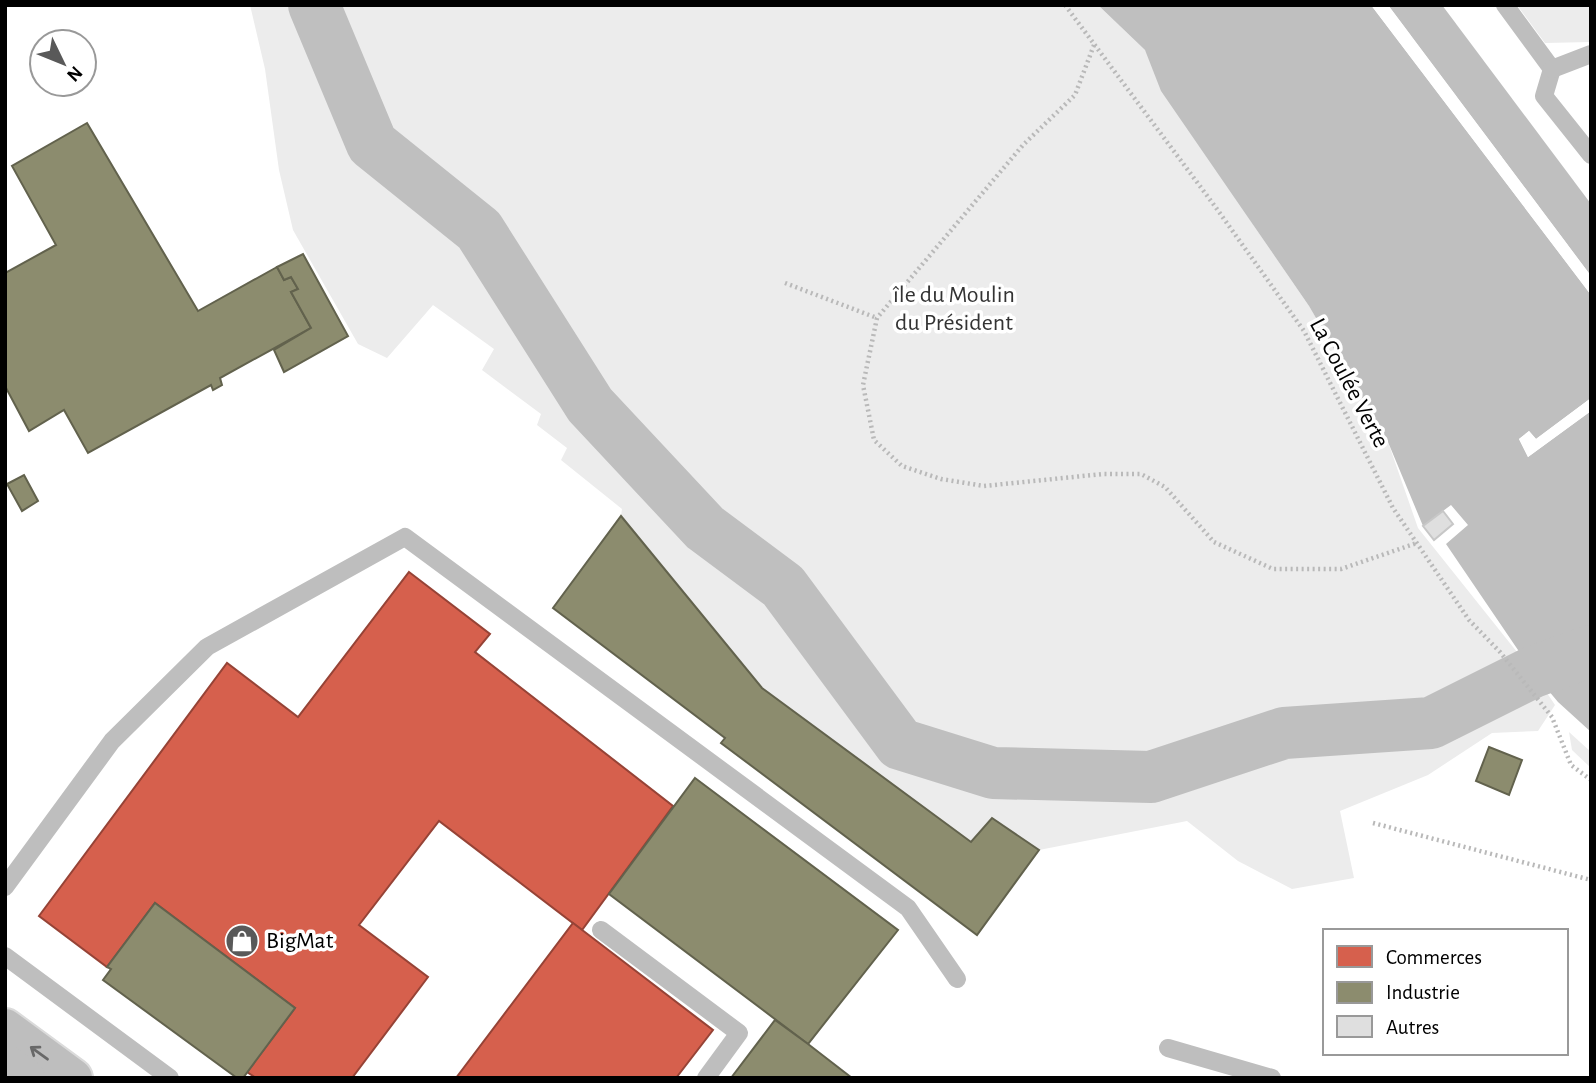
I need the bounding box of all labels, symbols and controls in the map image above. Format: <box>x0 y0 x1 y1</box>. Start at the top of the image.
north arrow <box>28 28 98 98</box>
text: N <box>63 62 86 85</box>
park label: île du Moulin du Président <box>892 283 1015 335</box>
street label: La Coulée Verte <box>1305 314 1393 452</box>
shop icon: BigMat <box>223 922 261 960</box>
place label: BigMat <box>266 929 334 953</box>
legend <box>1323 929 1568 1055</box>
text: Commerces <box>1386 947 1482 968</box>
text: Industrie <box>1386 982 1460 1003</box>
text: Autres <box>1386 1017 1439 1038</box>
one-way arrow <box>30 1046 49 1060</box>

